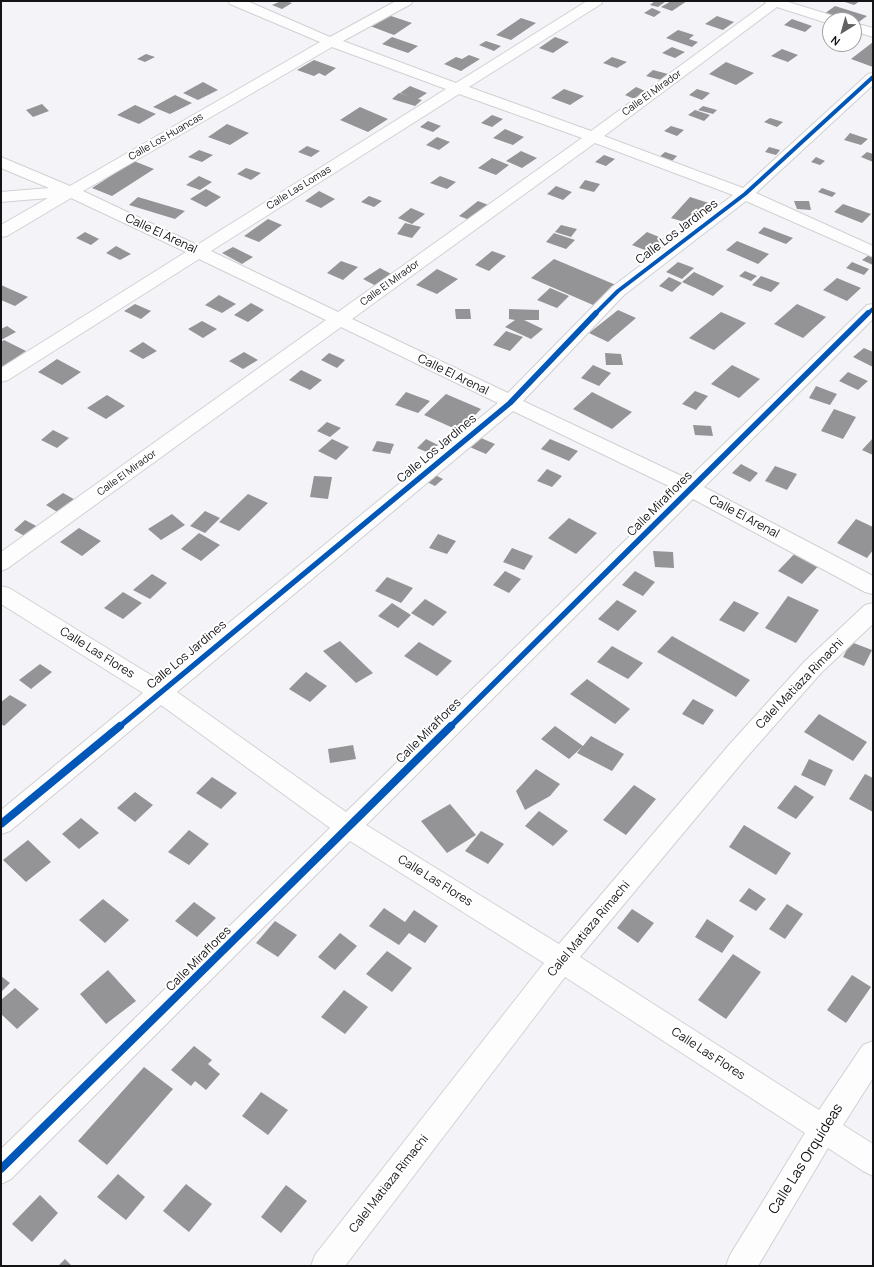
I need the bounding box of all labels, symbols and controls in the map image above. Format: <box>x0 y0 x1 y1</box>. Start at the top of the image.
north arrow <box>822 12 862 52</box>
text: N <box>827 33 843 50</box>
street label: Calle El Mirador <box>620 67 684 119</box>
street label: Calle Los Huancas <box>127 111 205 163</box>
street label: Calle Las Lomas <box>265 163 333 213</box>
street label: Calle Los Jardines <box>633 196 721 268</box>
street label: Calle El Arenal <box>123 211 199 257</box>
street label: Calle El Mirador <box>358 257 422 309</box>
street label: Calle El Arenal <box>415 352 491 398</box>
street label: Calle Los Jardines <box>394 412 480 486</box>
street label: Calle El Mirador <box>95 447 159 499</box>
street label: Calle Miraflores <box>624 468 696 540</box>
street label: Calle El Arenal <box>706 492 782 542</box>
street label: Calle Los Jardines <box>144 618 230 692</box>
street label: Calle Las Flores <box>57 624 137 682</box>
street label: Calel Matiaza Rimachi <box>753 636 847 732</box>
street label: Calle Miraflores <box>393 695 465 767</box>
street label: Calle Las Flores <box>395 852 475 910</box>
street label: Calel Matiaza Rimachi <box>545 878 633 980</box>
street label: Calle Miraflores <box>163 923 235 995</box>
street label: Calle Las Flores <box>668 1025 748 1083</box>
street label: Calle Las Orquídeas <box>765 1101 847 1217</box>
street label: Calel Matiaza Rimachi <box>346 1132 432 1236</box>

